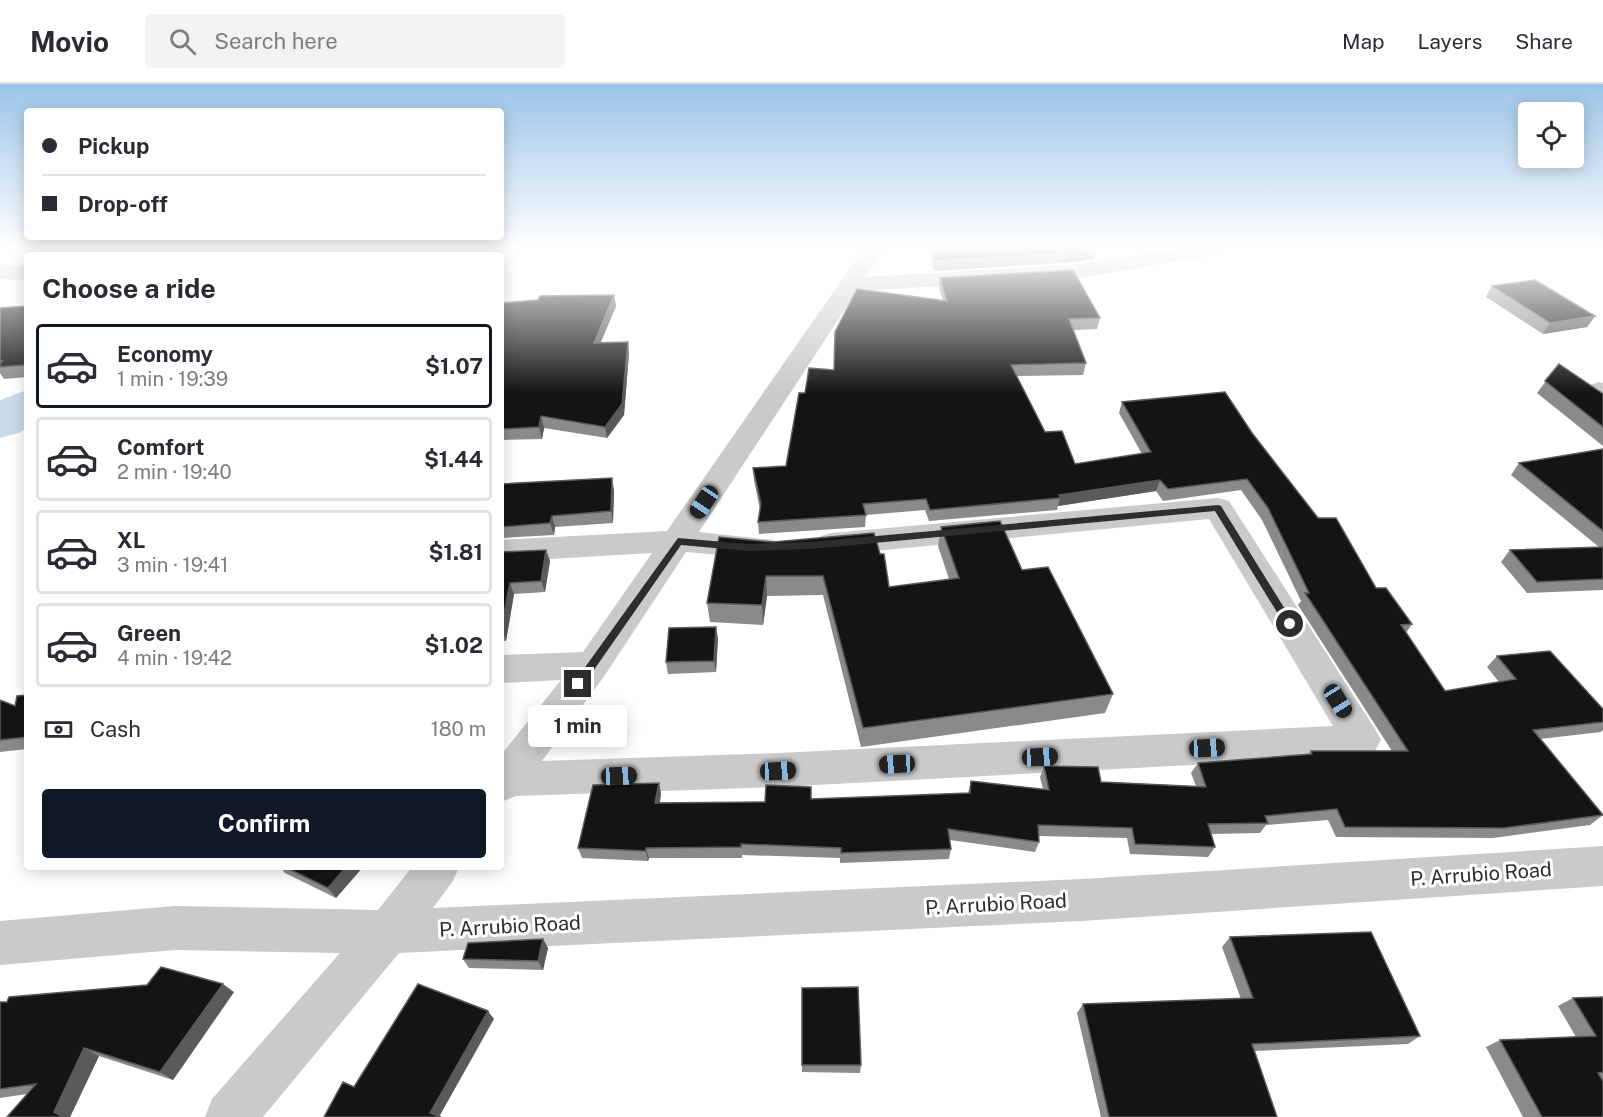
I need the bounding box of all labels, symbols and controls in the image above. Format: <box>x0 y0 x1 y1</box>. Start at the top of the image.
search box <box>145 14 565 68</box>
text: Movio <box>30 25 109 58</box>
icon: search <box>166 25 199 58</box>
text: Search here <box>214 28 338 54</box>
text: Map <box>1342 29 1385 54</box>
text: Layers <box>1418 29 1482 54</box>
text: Share <box>1515 29 1573 54</box>
map controls <box>1518 102 1584 168</box>
button: locate <box>1518 102 1584 168</box>
text: Pickup <box>78 133 149 159</box>
text: Drop-off <box>78 191 168 217</box>
text: Choose a ride <box>42 272 216 304</box>
icon: car <box>45 339 99 393</box>
text: Economy <box>117 341 213 367</box>
text: $1.07 <box>425 353 483 379</box>
text: 1 min · 19:39 <box>117 367 228 391</box>
icon: car <box>45 432 99 486</box>
text: Comfort <box>117 434 204 460</box>
text: $1.44 <box>424 446 483 472</box>
text: 2 min · 19:40 <box>117 460 232 484</box>
car <box>686 482 722 522</box>
icon: car <box>45 525 99 579</box>
text: XL <box>117 527 145 553</box>
text: $1.81 <box>429 539 483 565</box>
text: 3 min · 19:41 <box>117 553 228 577</box>
route start <box>1276 610 1303 637</box>
icon: car <box>45 618 99 672</box>
text: Green <box>117 620 181 646</box>
text: $1.02 <box>425 632 483 658</box>
text: 4 min · 19:42 <box>117 646 232 670</box>
route end <box>564 670 591 697</box>
car <box>1321 681 1355 721</box>
callout: 1 min <box>528 705 628 747</box>
icon: cash <box>42 713 75 746</box>
text: 1 min <box>553 714 602 738</box>
text: Cash <box>90 716 141 742</box>
text: 180 m <box>431 717 486 741</box>
car <box>1189 738 1225 758</box>
car <box>1022 747 1058 767</box>
car <box>879 754 915 774</box>
car <box>760 761 796 781</box>
car <box>601 766 637 786</box>
button: Confirm <box>42 789 486 858</box>
street label: P. Arrubio Road <box>1409 857 1553 891</box>
street label: P. Arrubio Road <box>925 888 1067 920</box>
street label: P. Arrubio Road <box>439 910 581 942</box>

